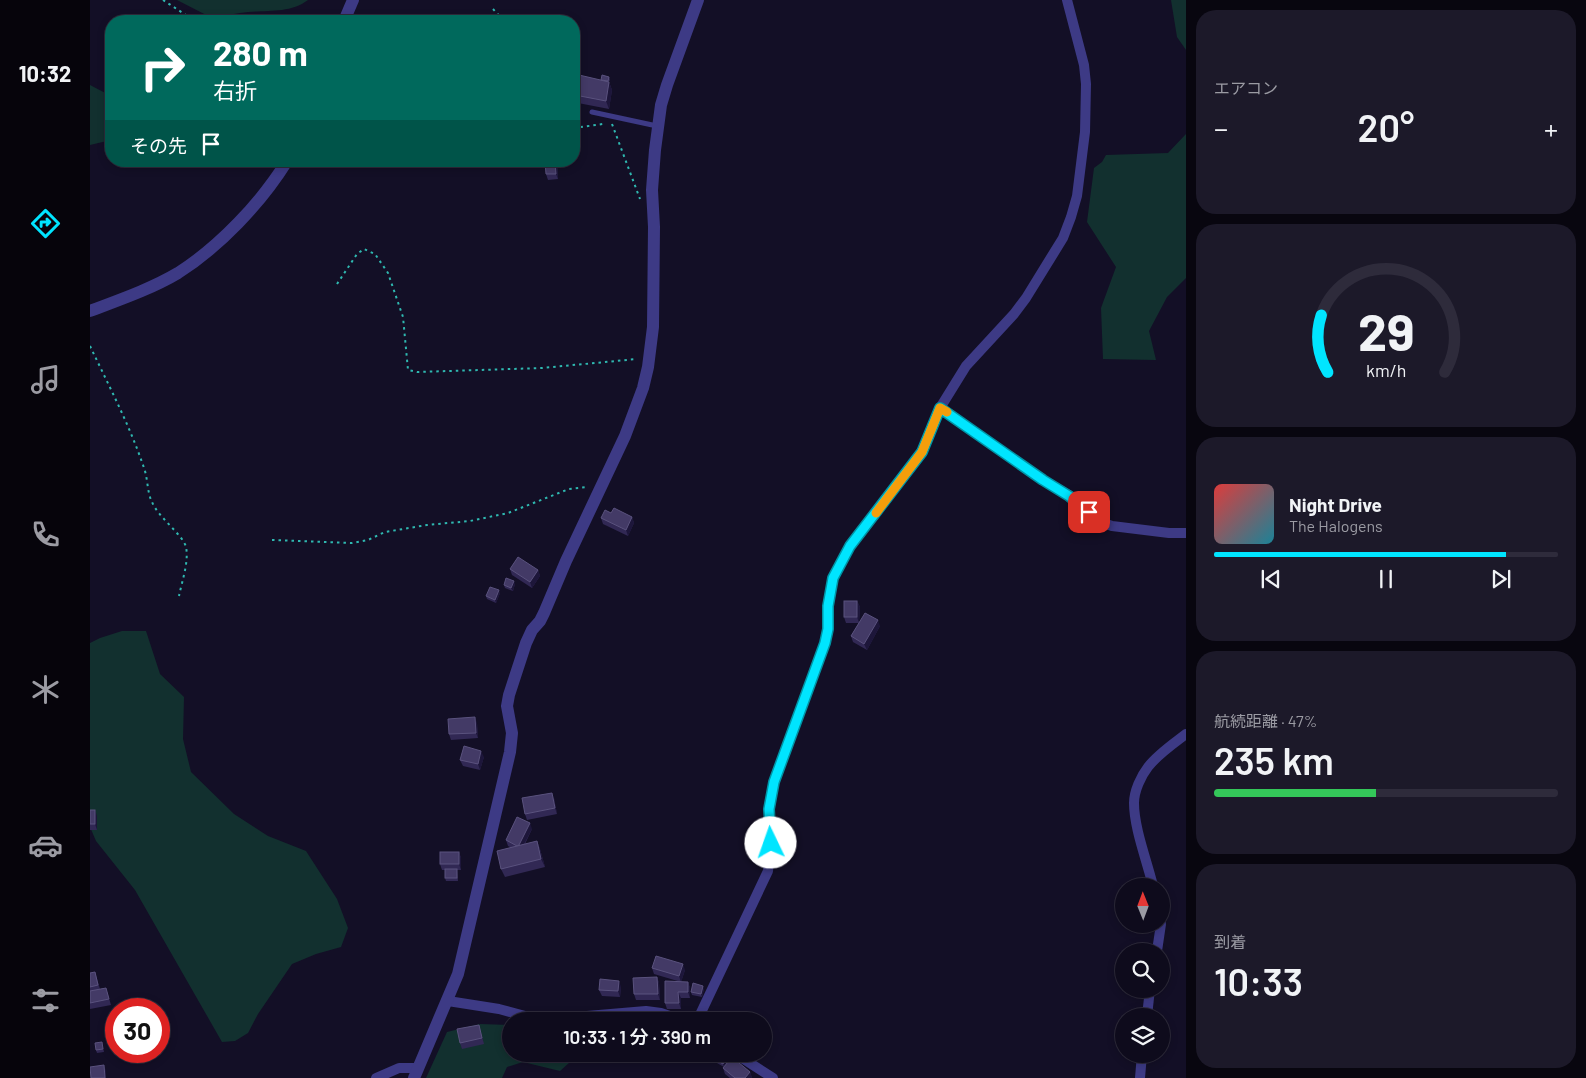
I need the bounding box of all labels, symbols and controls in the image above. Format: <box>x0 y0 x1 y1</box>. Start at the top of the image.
text: 280 m <box>213 31 308 73</box>
icon: right <box>130 35 195 100</box>
text: 10:32 <box>19 60 71 86</box>
text: 右折 <box>213 77 257 103</box>
text: エアコン <box>1214 78 1278 97</box>
text: 20° <box>1358 104 1414 150</box>
text: − <box>1214 111 1228 145</box>
text: + <box>1544 111 1558 145</box>
icon: arrive <box>197 130 225 158</box>
text: その先 <box>130 134 187 157</box>
icon: directions <box>28 206 63 241</box>
text: 29 <box>1358 299 1414 361</box>
text: km/h <box>1366 359 1406 381</box>
icon: music <box>28 362 63 397</box>
pin <box>1068 491 1110 533</box>
text: Night Drive <box>1289 493 1382 516</box>
icon: arrive <box>1075 498 1103 526</box>
text: The Halogens <box>1289 516 1383 535</box>
icon: phone <box>28 517 63 552</box>
icon: previous <box>1257 565 1285 593</box>
icon: pause <box>1372 565 1400 593</box>
icon: next <box>1487 565 1515 593</box>
icon: climate <box>28 672 63 707</box>
text: 航続距離 · 47% <box>1214 711 1317 730</box>
text: 235 km <box>1214 737 1334 783</box>
position arrow <box>744 816 796 868</box>
icon: car <box>28 828 63 863</box>
north arrow <box>1115 878 1170 932</box>
map controls <box>1115 878 1170 1063</box>
text: 到着 <box>1214 932 1246 951</box>
button: search <box>1115 943 1170 998</box>
text: 10:33 <box>1214 958 1303 1004</box>
icon: filters <box>28 983 63 1018</box>
speed limit sign: 30 <box>105 998 170 1063</box>
button: layers <box>1115 1008 1170 1063</box>
text: 10:33 · 1 分 · 390 m <box>563 1025 711 1048</box>

